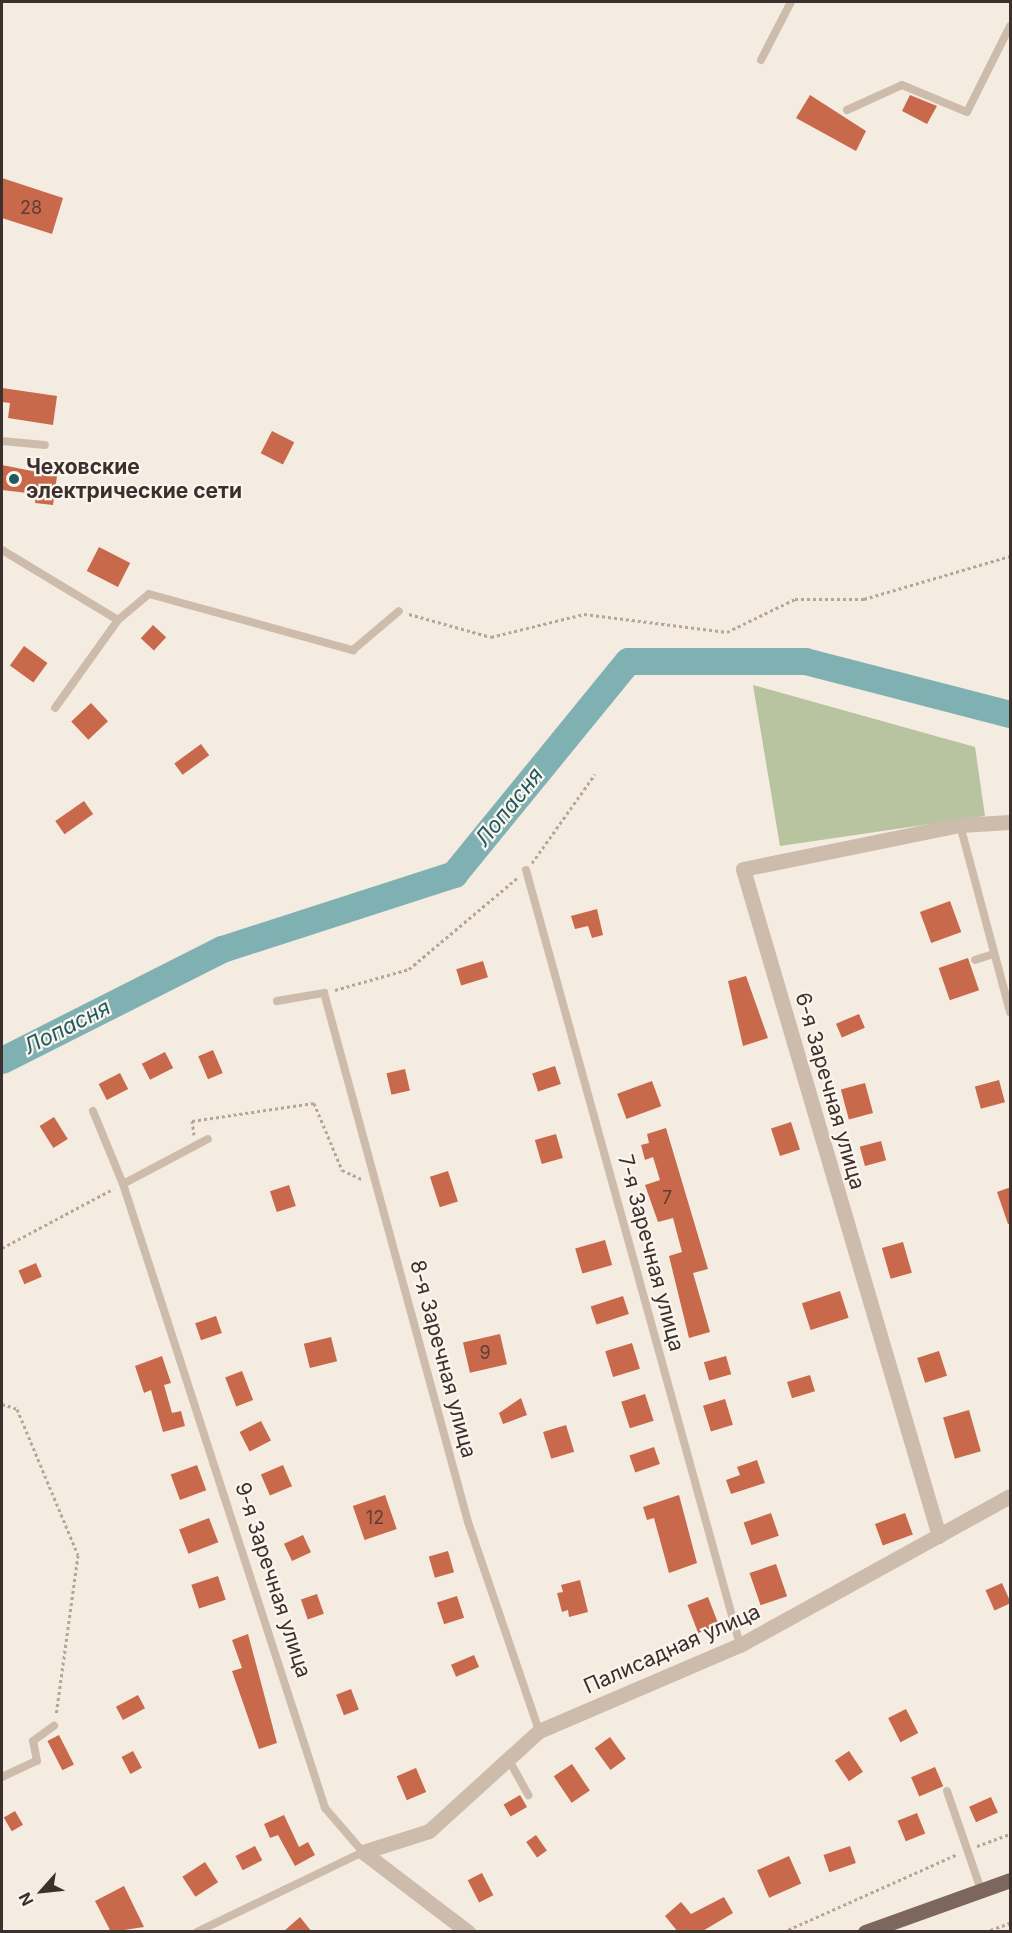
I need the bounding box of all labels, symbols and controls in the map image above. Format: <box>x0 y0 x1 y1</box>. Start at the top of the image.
house number: 28 <box>20 197 42 219</box>
place label: Чеховские электрические сети <box>26 454 242 504</box>
marker: Чеховские электрические сети <box>7 472 21 486</box>
water label: Лопасня <box>469 762 549 852</box>
street label: 6-я Заречная улица <box>790 990 870 1192</box>
water label: Лопасня <box>19 994 115 1060</box>
street label: 7-я Заречная улица <box>613 1152 689 1354</box>
house number: 7 <box>662 1187 672 1209</box>
street label: 8-я Заречная улица <box>404 1257 482 1461</box>
house number: 9 <box>479 1342 491 1364</box>
street label: 9-я Заречная улица <box>230 1479 316 1681</box>
house number: 12 <box>366 1507 384 1529</box>
street label: Палисадная улица <box>580 1599 764 1699</box>
north arrow <box>12 1861 72 1921</box>
text: N <box>14 1889 38 1909</box>

